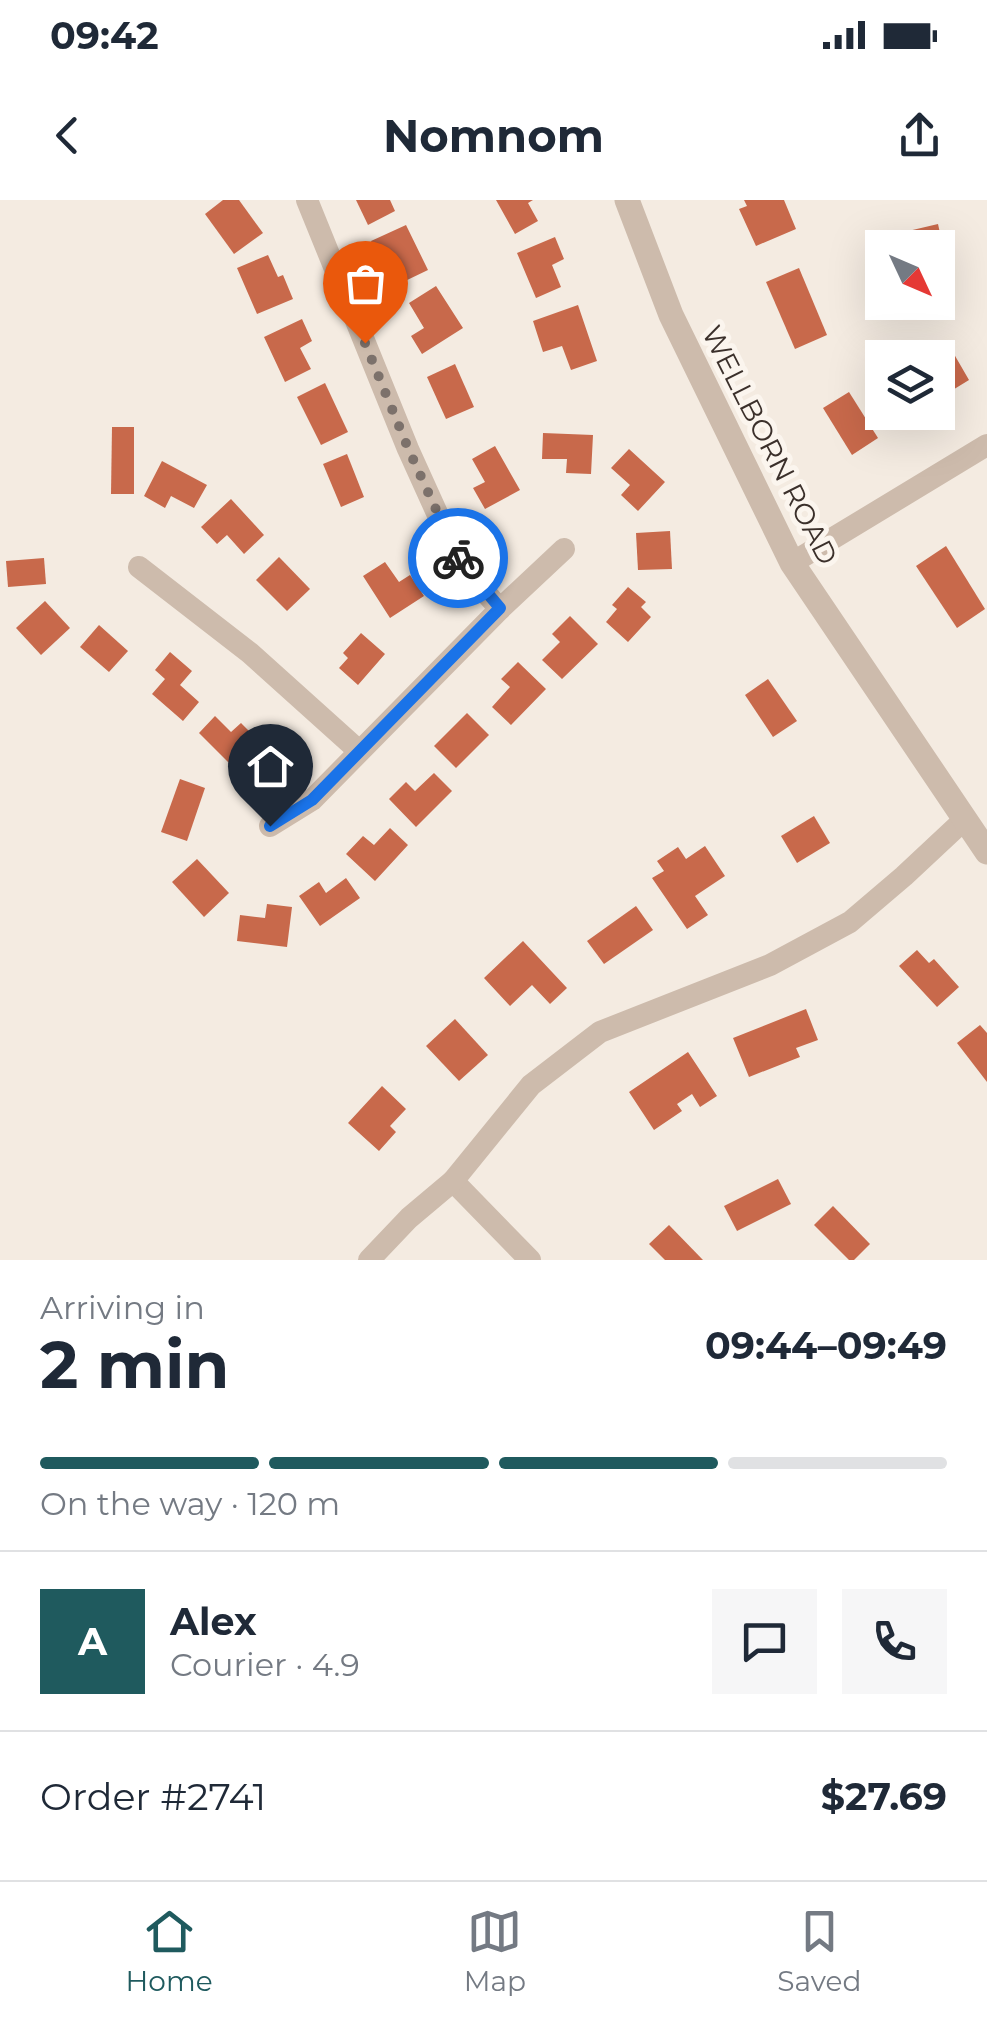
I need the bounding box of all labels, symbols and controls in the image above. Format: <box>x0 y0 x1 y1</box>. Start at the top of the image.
text: 09:42 <box>50 12 159 59</box>
icon: back <box>40 108 95 163</box>
text: Nomnom <box>383 108 604 163</box>
icon: share <box>892 108 947 163</box>
north arrow <box>865 230 955 320</box>
map controls <box>865 230 955 430</box>
pin <box>323 241 408 344</box>
icon: bag <box>338 256 393 311</box>
street label: WELLBORN ROAD <box>695 320 845 570</box>
button: layers <box>865 340 955 430</box>
courier <box>408 508 508 608</box>
icon: bike <box>431 531 486 586</box>
pin <box>228 724 313 827</box>
icon: home <box>243 739 298 794</box>
text: Arriving in <box>40 1288 205 1327</box>
text: 09:44–09:49 <box>705 1322 947 1369</box>
text: 2 min <box>40 1325 229 1404</box>
text: On the way · 120 m <box>40 1484 340 1523</box>
button: chat <box>712 1589 817 1694</box>
button: phone <box>842 1589 947 1694</box>
text: Alex <box>170 1598 257 1645</box>
text: A <box>78 1618 107 1665</box>
text: Courier · 4.9 <box>170 1645 360 1684</box>
text: Order #2741 <box>40 1773 266 1820</box>
text: $27.69 <box>821 1773 947 1820</box>
tab: Home <box>126 1904 213 1998</box>
tab: Map <box>464 1904 526 1998</box>
tab: Saved <box>777 1904 861 1998</box>

